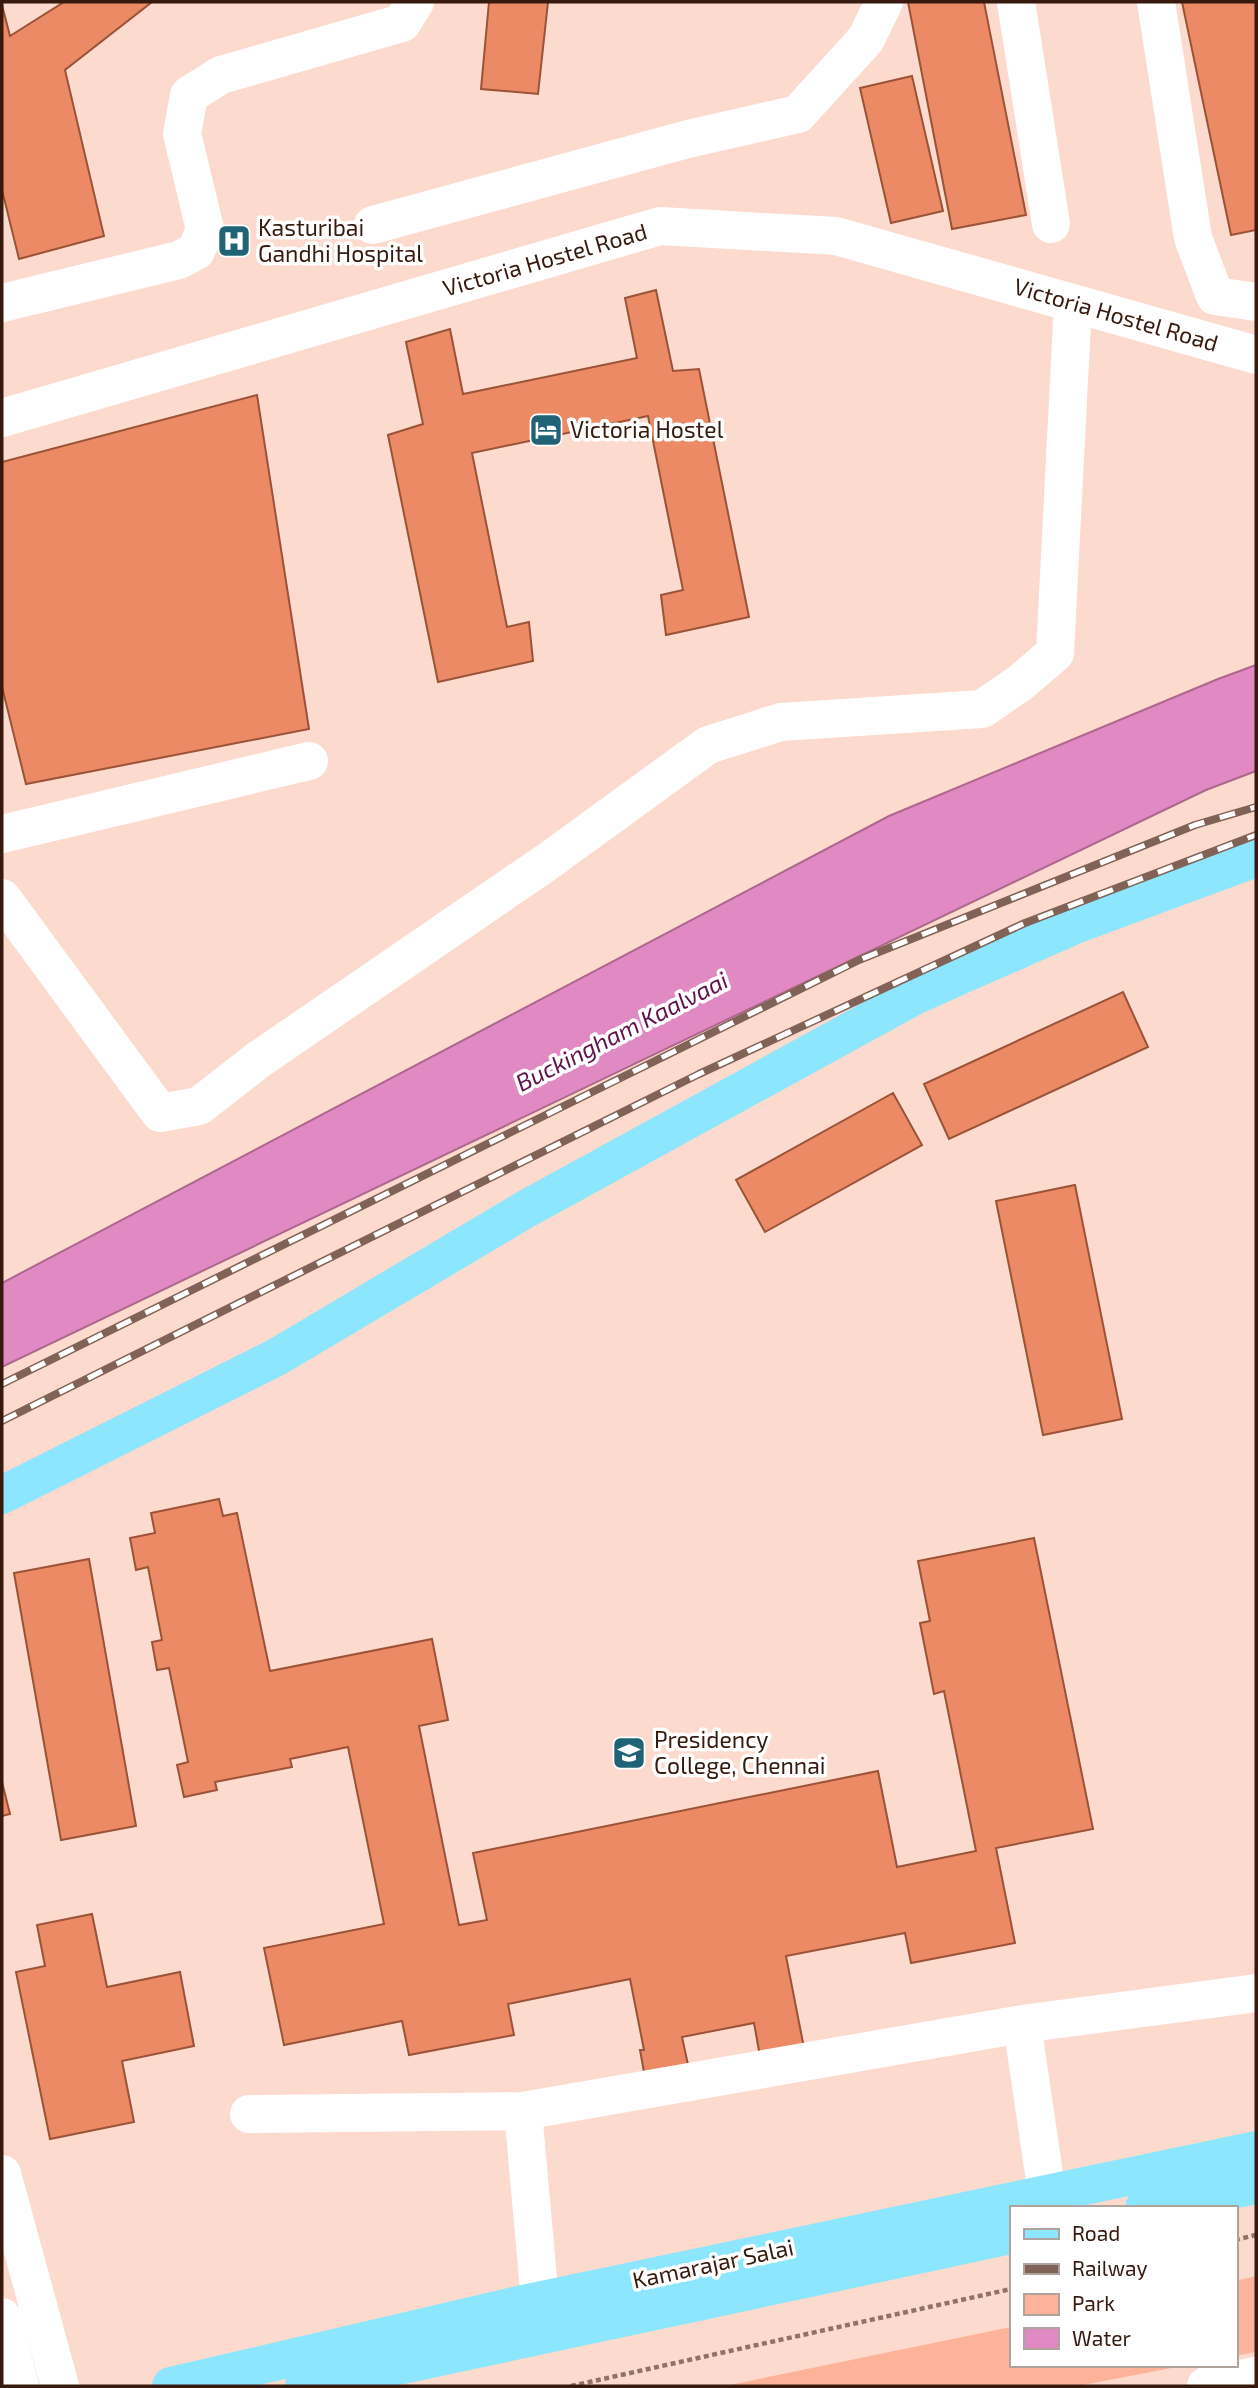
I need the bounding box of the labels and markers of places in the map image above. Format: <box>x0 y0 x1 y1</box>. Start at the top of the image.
place label: Kasturibai Gandhi Hospital <box>258 213 423 267</box>
hospital icon: Kasturibai Gandhi Hospital <box>215 222 253 260</box>
hotel icon: Victoria Hostel <box>527 411 565 449</box>
place label: Victoria Hostel <box>570 415 724 443</box>
place label: Presidency College, Chennai <box>654 1725 826 1779</box>
school or university icon: Presidency College, Chennai <box>610 1734 648 1772</box>

